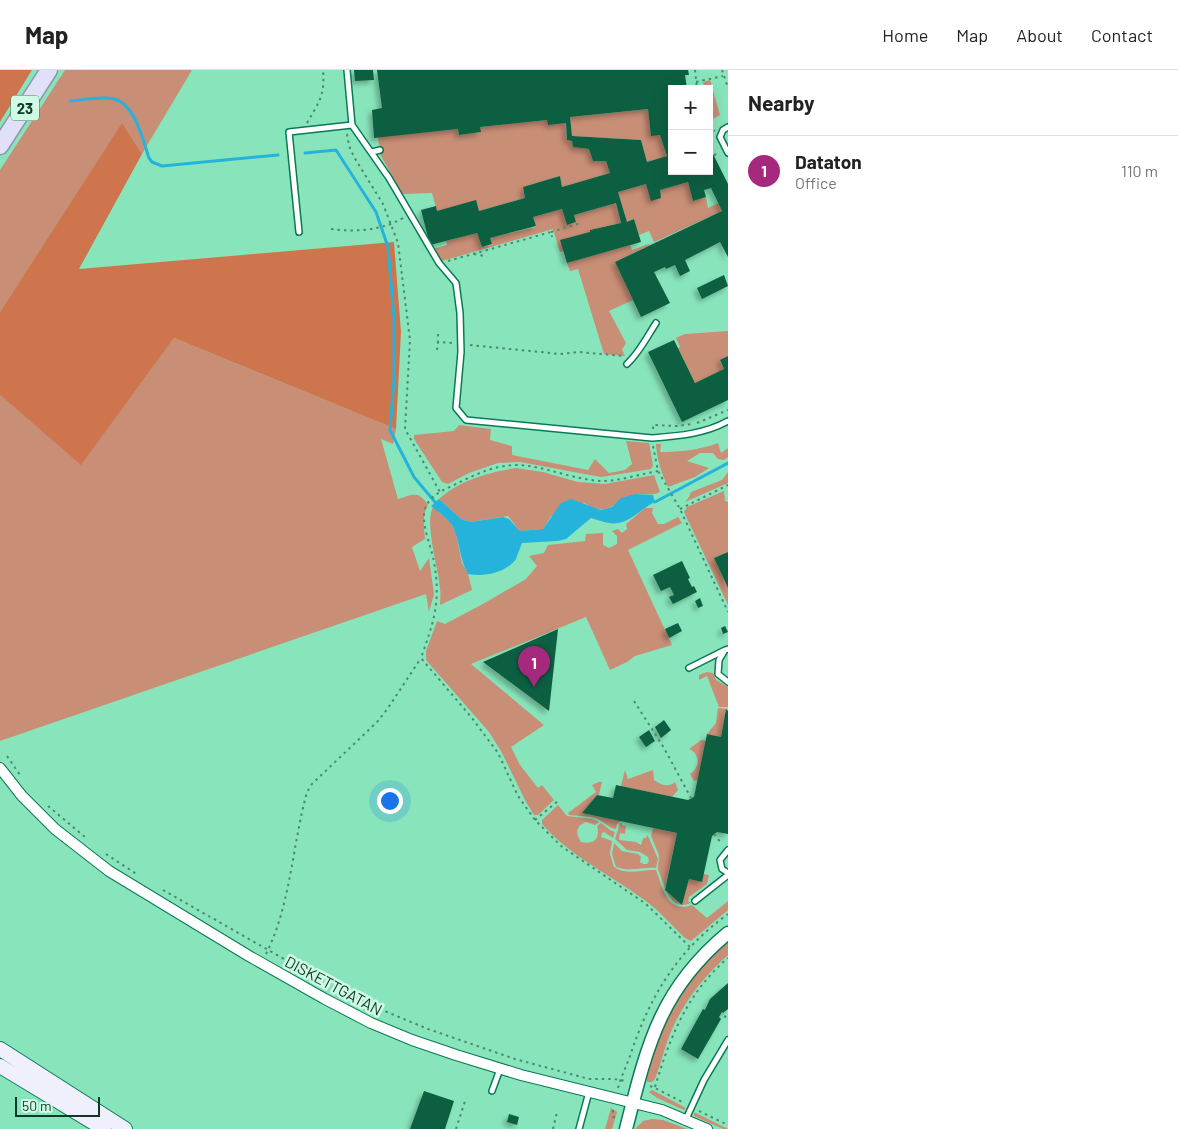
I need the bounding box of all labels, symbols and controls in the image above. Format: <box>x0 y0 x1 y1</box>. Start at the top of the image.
text: Map <box>25 20 68 49</box>
text: Home <box>882 24 928 46</box>
text: Map <box>956 24 988 46</box>
text: About <box>1016 24 1063 46</box>
text: Contact <box>1091 24 1153 46</box>
map controls <box>668 85 713 175</box>
button: + <box>668 85 713 130</box>
text: Nearby <box>748 90 814 115</box>
road number: 23 <box>11 96 39 120</box>
button: − <box>668 130 713 175</box>
text: Dataton <box>795 150 862 173</box>
text: 1 <box>761 161 767 180</box>
text: 110 m <box>1121 161 1158 180</box>
text: Office <box>795 173 837 192</box>
pin: 1 <box>518 646 550 687</box>
your location <box>377 788 403 814</box>
street label: DISKETTGATAN <box>282 951 386 1019</box>
scale bar <box>15 1094 100 1117</box>
text: 50 m <box>22 1097 51 1114</box>

